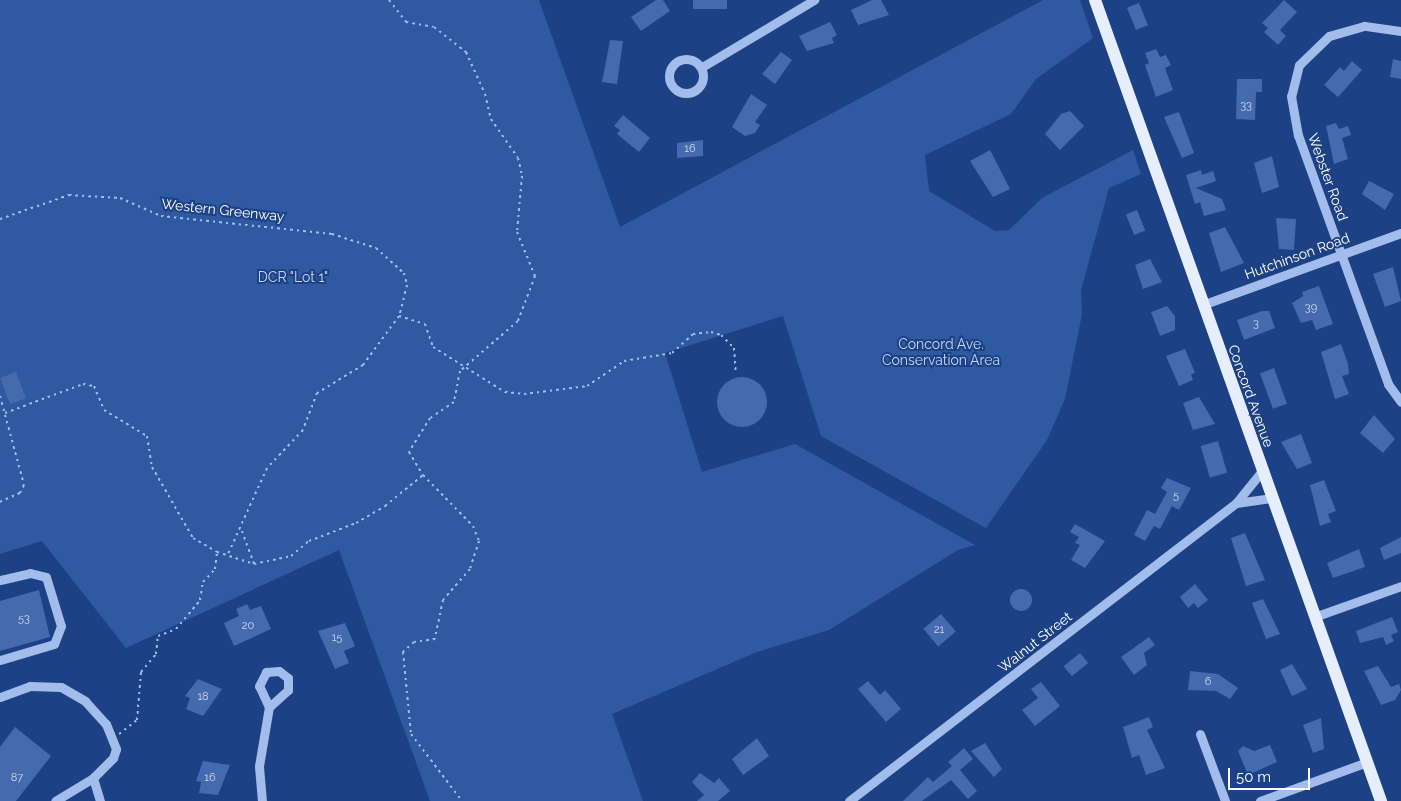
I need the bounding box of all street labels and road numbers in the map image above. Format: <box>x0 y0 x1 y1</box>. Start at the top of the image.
street label: Webster Road <box>1304 131 1352 223</box>
street label: Western Greenway <box>161 195 285 225</box>
street label: Hutchinson Road <box>1242 229 1352 283</box>
street label: Concord Avenue <box>1225 342 1277 450</box>
street label: Walnut Street <box>995 608 1075 676</box>

